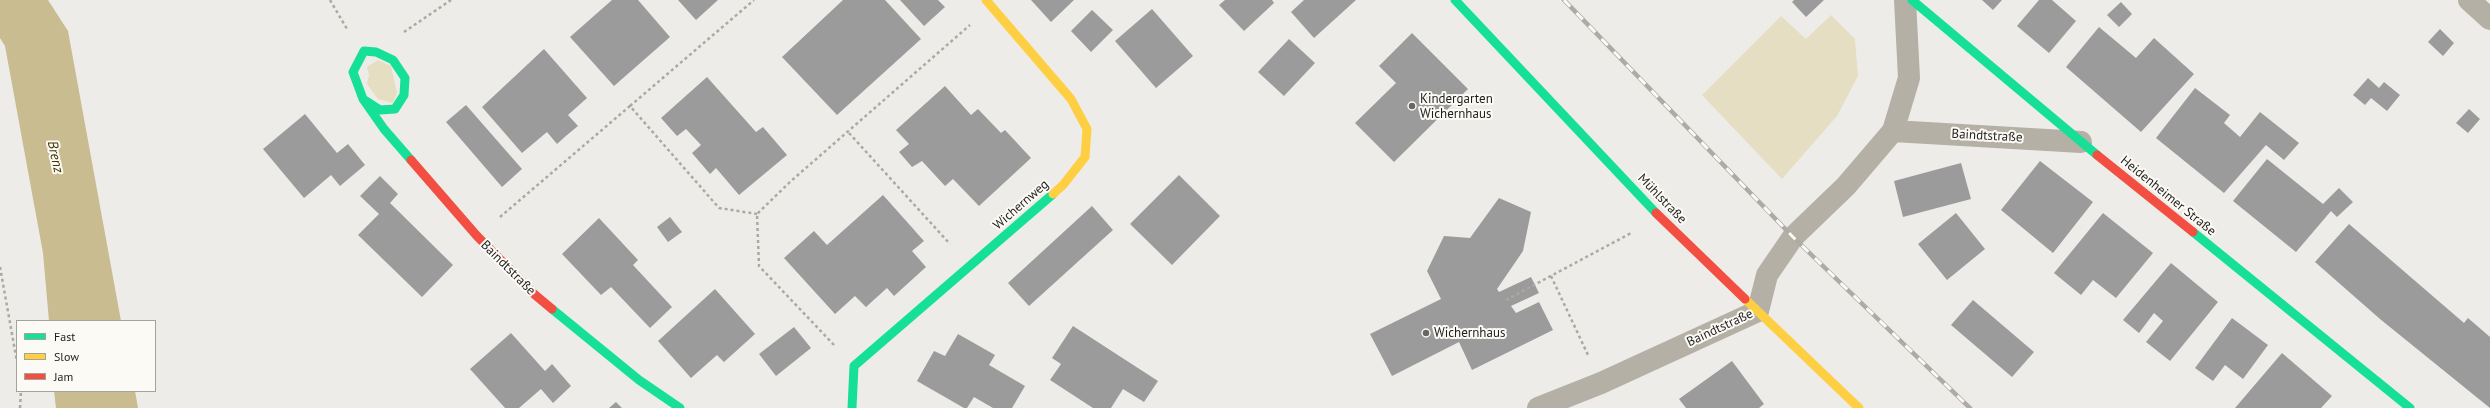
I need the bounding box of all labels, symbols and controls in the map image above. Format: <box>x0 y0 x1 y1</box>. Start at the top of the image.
place label: Kindergarten Wichernhaus <box>1420 91 1493 122</box>
marker: Kindergarten Wichernhaus <box>1407 101 1417 111</box>
street label: Baindtstraße <box>1951 126 2023 146</box>
water label: Brenz <box>43 140 67 174</box>
street label: Heidenheimer Straße <box>2117 153 2219 239</box>
street label: Mühlstraße <box>1634 171 1690 227</box>
street label: Wichernweg <box>990 177 1052 233</box>
street label: Baindtstraße <box>477 237 539 299</box>
street label: Baindtstraße <box>1684 306 1756 350</box>
legend <box>16 320 156 392</box>
place label: Wichernhaus <box>1434 325 1505 341</box>
marker: Wichernhaus <box>1421 328 1431 338</box>
text: Fast <box>54 329 75 344</box>
text: Slow <box>54 349 79 364</box>
text: Jam <box>54 369 73 384</box>

